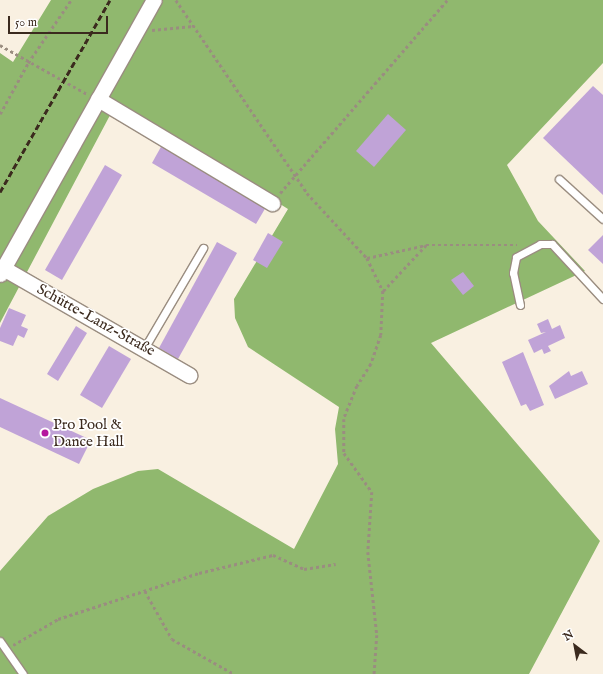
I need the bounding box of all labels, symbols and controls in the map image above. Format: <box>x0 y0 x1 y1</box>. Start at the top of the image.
scale bar <box>10 8 110 34</box>
text: 50 m <box>15 15 37 30</box>
street label: Schütte-Lanz-Straße <box>34 280 158 360</box>
place label: Pro Pool & Dance Hall <box>53 415 124 450</box>
marker: Pro Pool & Dance Hall <box>40 428 50 438</box>
north arrow <box>555 626 595 666</box>
text: N <box>561 627 576 644</box>

